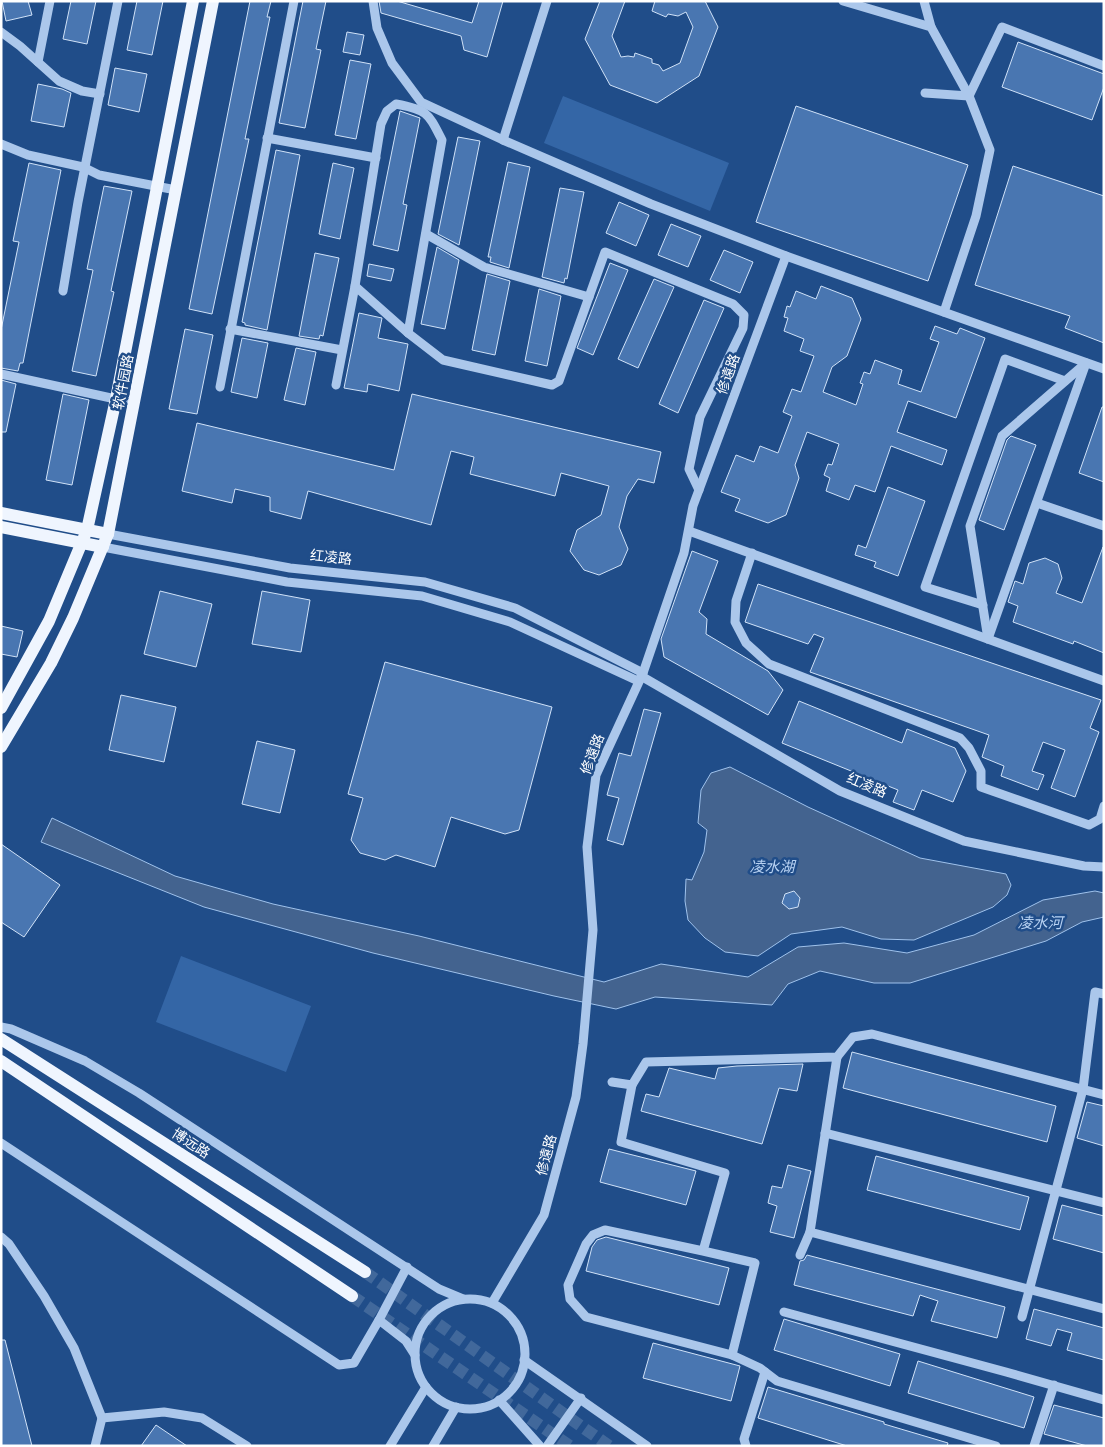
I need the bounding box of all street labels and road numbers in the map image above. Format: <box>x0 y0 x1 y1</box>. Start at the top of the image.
street label: 修遠路 <box>712 351 743 396</box>
street label: 软件园路 <box>109 353 136 411</box>
street label: 红凌路 <box>309 546 353 567</box>
street label: 修遠路 <box>576 731 607 776</box>
street label: 红凌路 <box>845 769 890 801</box>
street label: 博远路 <box>169 1124 214 1161</box>
street label: 修遠路 <box>532 1132 559 1177</box>

